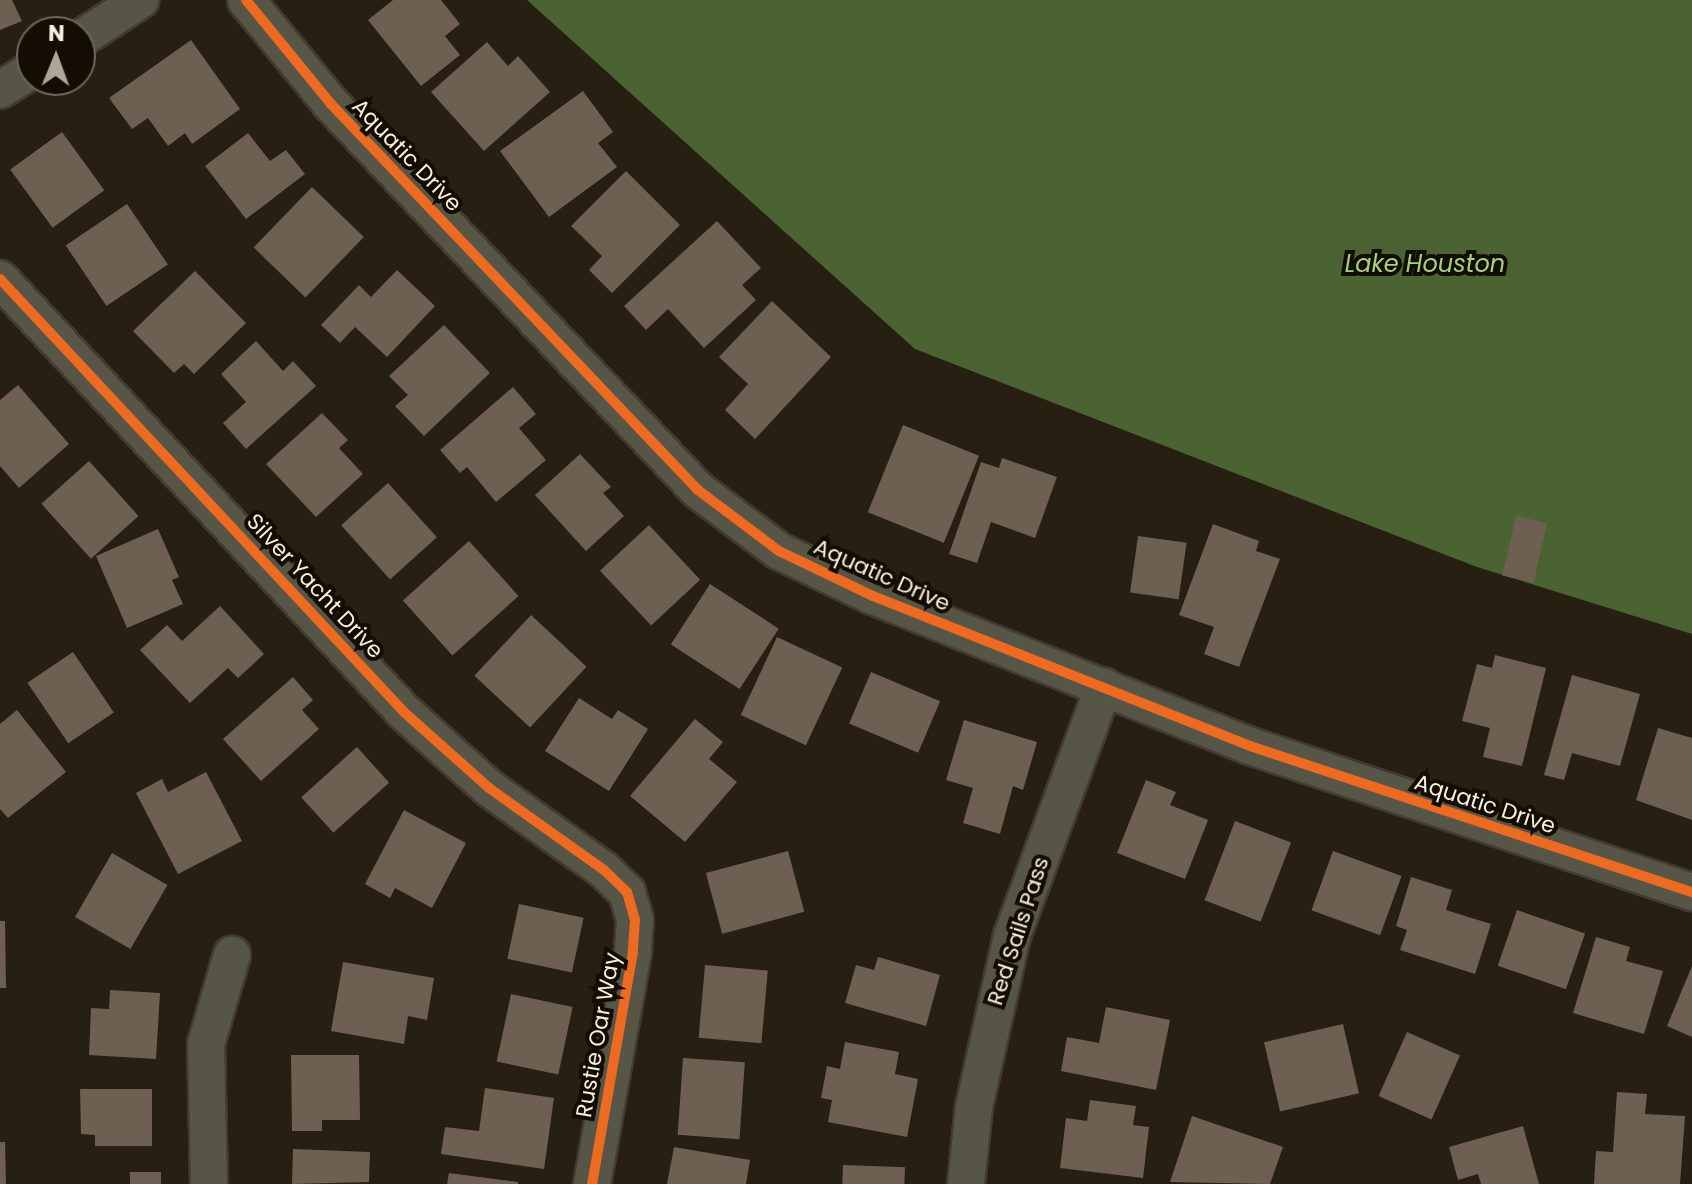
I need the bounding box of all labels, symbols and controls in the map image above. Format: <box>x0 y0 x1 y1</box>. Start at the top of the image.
north arrow <box>16 16 96 96</box>
text: N <box>48 18 65 49</box>
street label: Aquatic Drive <box>347 93 467 217</box>
water label: Lake Houston <box>1345 250 1505 278</box>
street label: Silver Yacht Drive <box>241 508 389 664</box>
street label: Aquatic Drive <box>810 533 954 617</box>
street label: Aquatic Drive <box>1411 769 1559 839</box>
street label: Red Sails Pass <box>982 854 1054 1008</box>
street label: Rustie Oar Way <box>571 951 625 1119</box>

